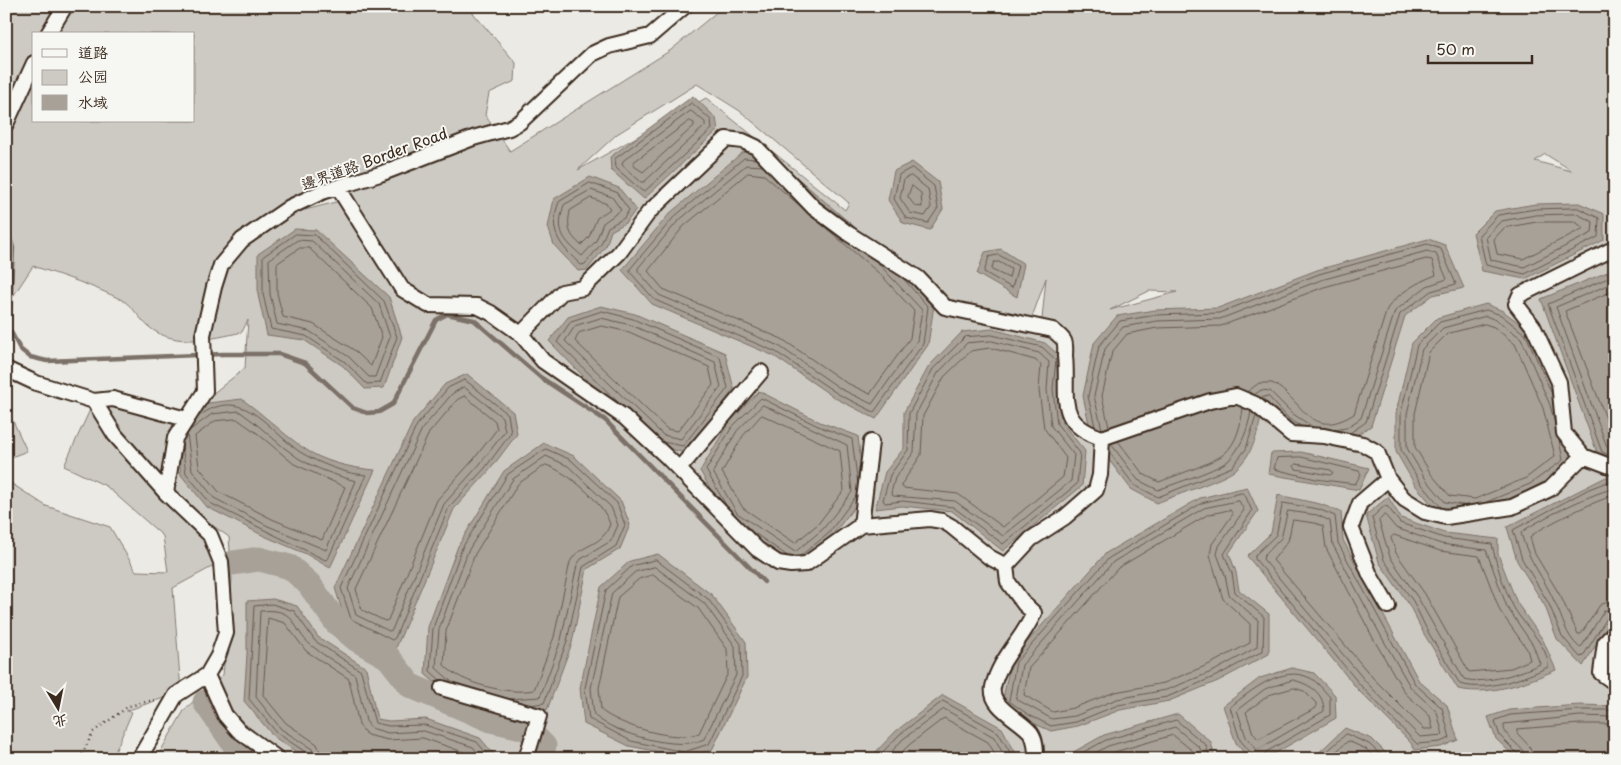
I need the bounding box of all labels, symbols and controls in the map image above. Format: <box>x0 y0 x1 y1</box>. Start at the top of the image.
legend <box>32 32 195 122</box>
scale bar <box>1428 32 1532 64</box>
text: 50 m <box>1436 37 1475 60</box>
text: 道路 <box>78 40 108 63</box>
text: 公园 <box>78 64 108 87</box>
text: 水域 <box>78 90 108 113</box>
street label: 邊界道路 Border Road <box>298 121 450 195</box>
north arrow <box>32 682 82 732</box>
text: 北 <box>52 710 69 733</box>

